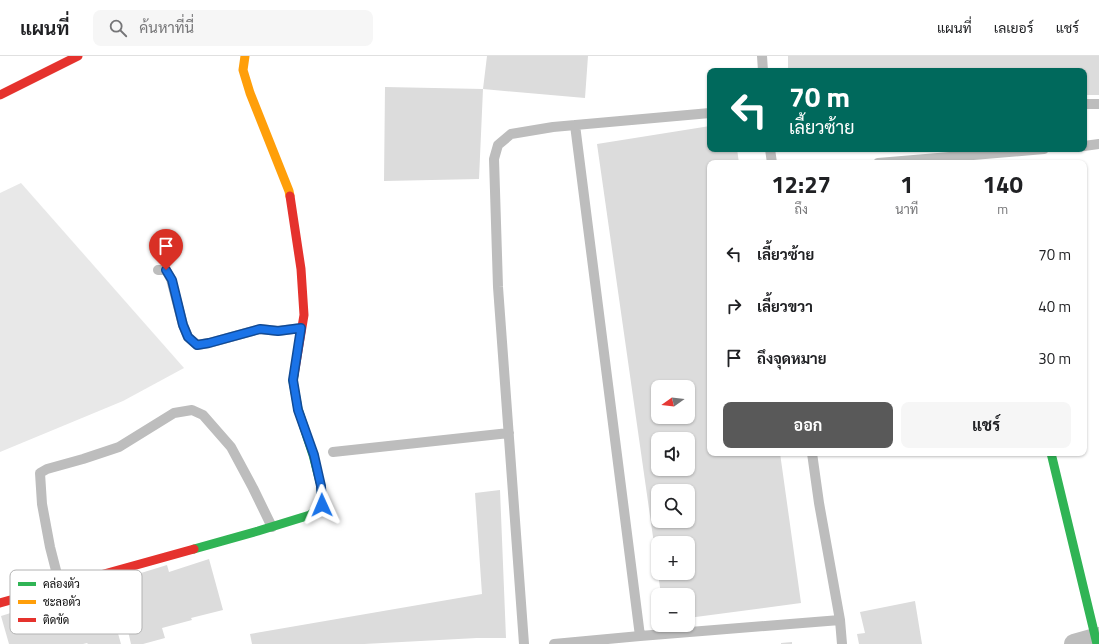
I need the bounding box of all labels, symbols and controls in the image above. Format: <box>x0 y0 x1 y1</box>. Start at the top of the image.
search box <box>93 10 373 46</box>
text: แผนที่ <box>20 13 69 42</box>
text: ค้นหาที่นี่ <box>139 16 194 39</box>
icon: search <box>107 17 129 39</box>
text: แผนที่ <box>937 17 972 38</box>
text: เลเยอร์ <box>994 17 1034 38</box>
text: แชร์ <box>1056 17 1079 38</box>
text: 70 m <box>789 75 850 118</box>
icon: left <box>723 84 775 136</box>
text: เลี้ยวซ้าย <box>789 114 855 141</box>
text: 12:27 <box>771 166 831 202</box>
text: 1 <box>900 166 914 202</box>
text: 140 <box>983 166 1023 202</box>
text: ถึง <box>794 199 808 219</box>
text: นาที <box>895 199 918 219</box>
text: m <box>997 199 1008 219</box>
pin <box>149 229 183 270</box>
icon: arrive <box>155 235 177 257</box>
icon: left <box>723 243 745 265</box>
text: เลี้ยวซ้าย <box>757 243 814 266</box>
text: 70 m <box>1038 243 1071 266</box>
icon: right <box>723 295 745 317</box>
text: เลี้ยวขวา <box>757 295 813 318</box>
text: 40 m <box>1038 295 1071 318</box>
icon: arrive <box>723 347 745 369</box>
text: ถึงจุดหมาย <box>757 347 827 370</box>
text: 30 m <box>1038 347 1071 370</box>
north arrow <box>651 380 695 424</box>
map controls <box>651 380 695 632</box>
button: ออก <box>723 402 893 448</box>
button: แชร์ <box>901 402 1071 448</box>
button: sound <box>651 432 695 476</box>
position arrow <box>301 484 343 526</box>
button: search <box>651 484 695 528</box>
button: + <box>651 536 695 580</box>
legend <box>10 570 142 634</box>
text: คล่องตัว <box>43 576 80 592</box>
button: − <box>651 588 695 632</box>
text: ชะลอตัว <box>43 594 81 610</box>
text: ติดขัด <box>43 612 69 628</box>

